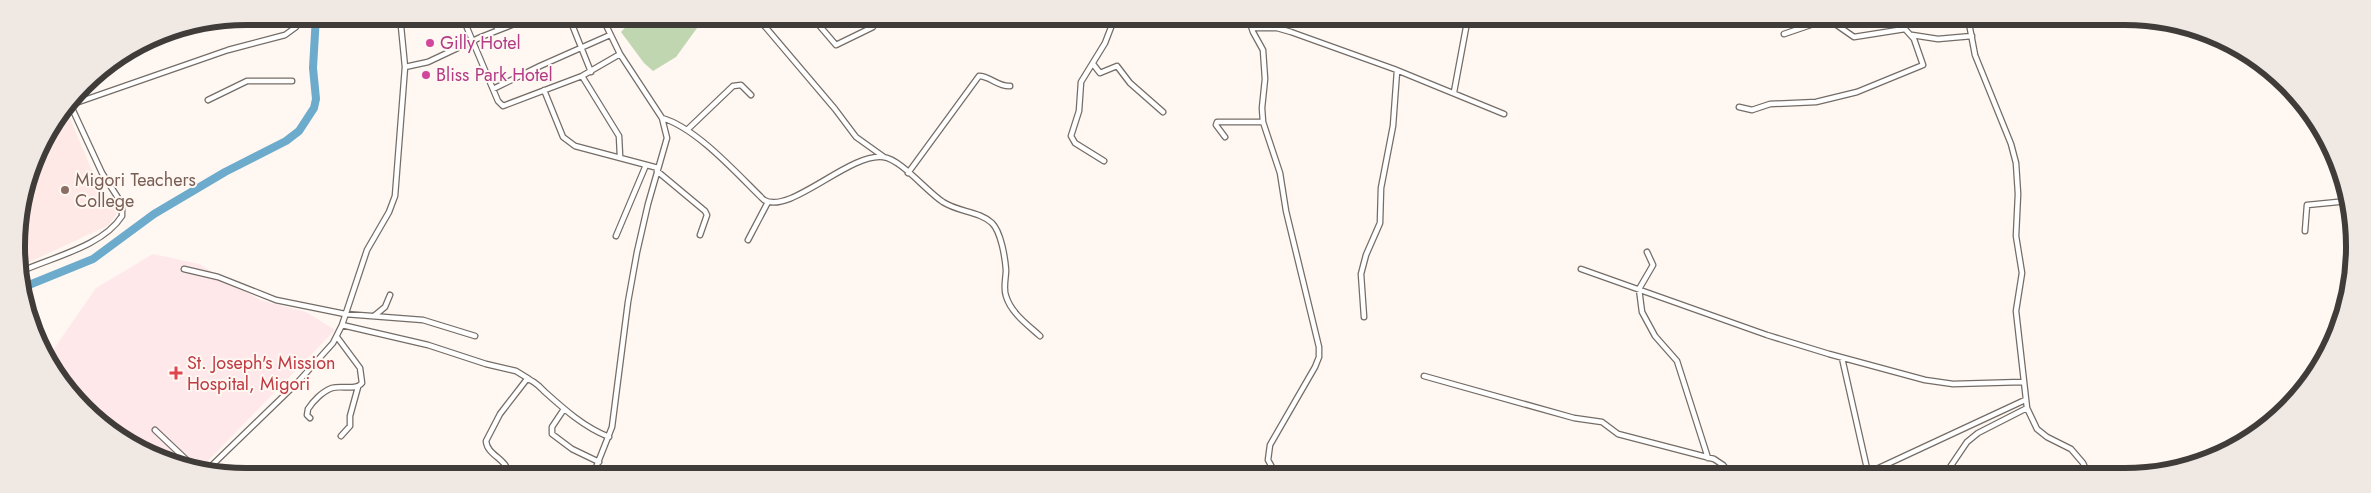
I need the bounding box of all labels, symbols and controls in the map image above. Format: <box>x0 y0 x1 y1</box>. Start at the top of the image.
place label: Gilly Hotel <box>440 30 521 56</box>
marker: Gilly Hotel <box>424 37 436 49</box>
place label: Bliss Park Hotel <box>436 62 553 88</box>
marker: Bliss Park Hotel <box>420 69 432 81</box>
place label: Migori Teachers College <box>75 167 196 214</box>
marker: Migori Teachers College <box>59 184 71 196</box>
place label: St. Joseph's Mission Hospital, Migori <box>187 350 336 397</box>
marker: St. Joseph's Mission Hospital, Migori <box>169 366 183 380</box>

